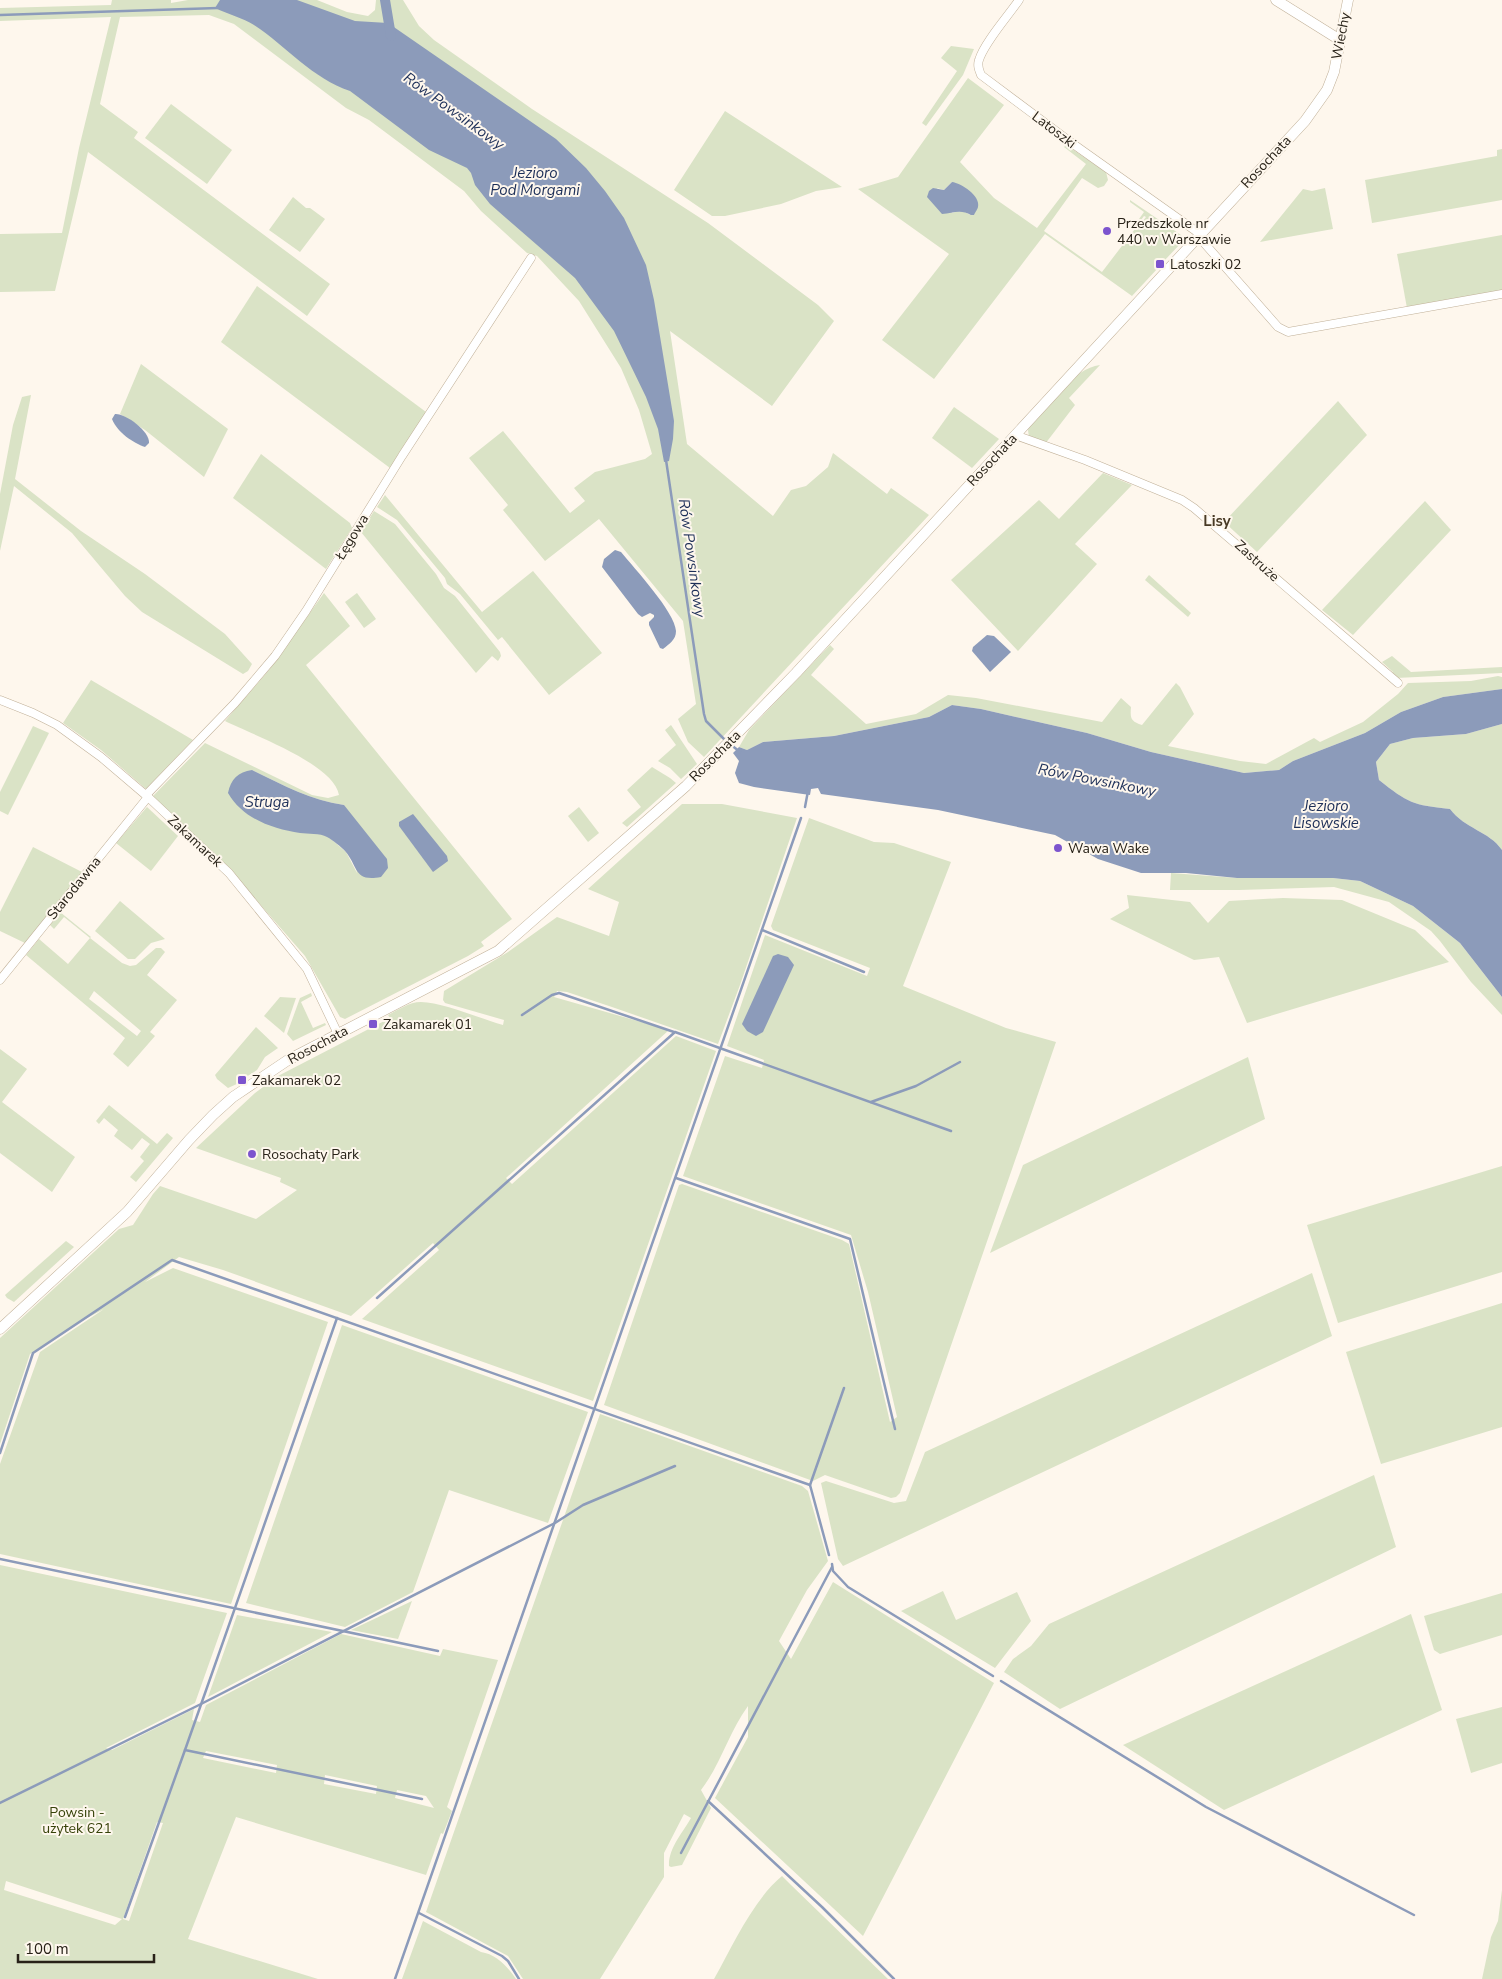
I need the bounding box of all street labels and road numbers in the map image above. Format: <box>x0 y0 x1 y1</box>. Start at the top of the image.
street label: Wiechy <box>1327 10 1355 61</box>
street label: Latoszki <box>1028 107 1080 153</box>
street label: Rosochata <box>1237 132 1295 192</box>
street label: Rosochata <box>963 430 1021 490</box>
street label: Łęgowa <box>330 511 373 564</box>
street label: Zastruże <box>1231 536 1283 586</box>
street label: Rosochata <box>685 726 745 786</box>
street label: Zakamarek <box>163 811 227 872</box>
street label: Starodawna <box>43 852 105 924</box>
street label: Rosochata <box>285 1021 351 1069</box>

